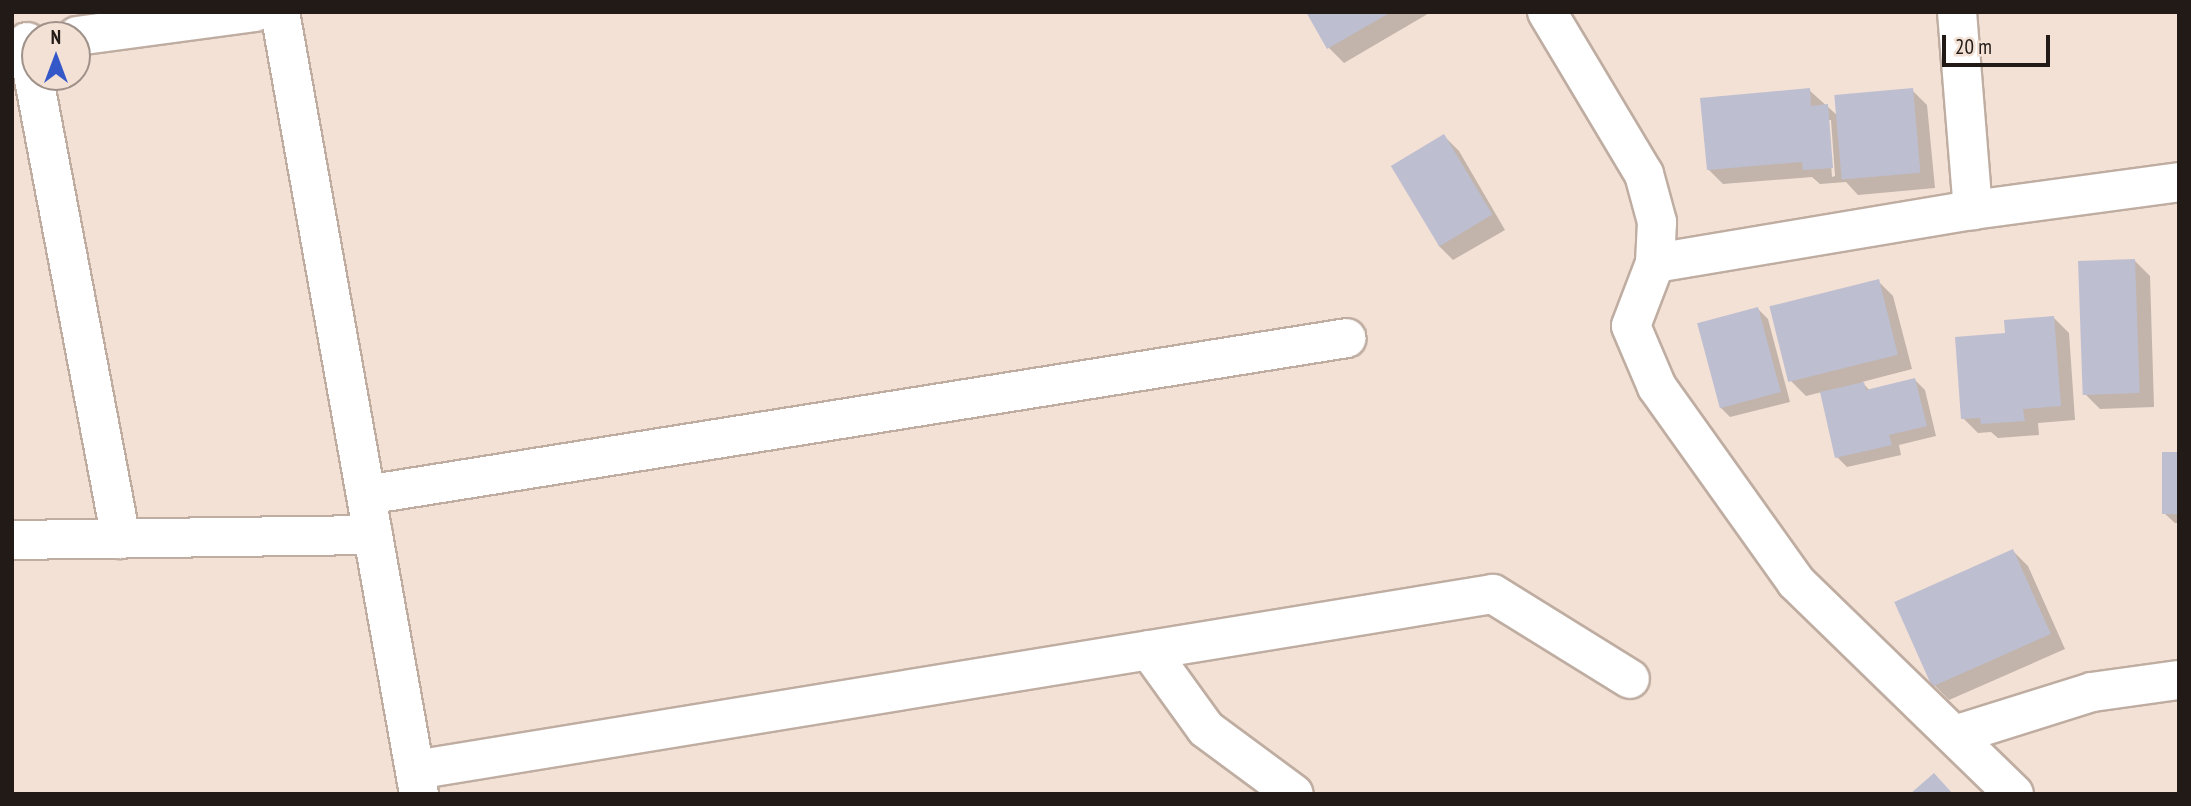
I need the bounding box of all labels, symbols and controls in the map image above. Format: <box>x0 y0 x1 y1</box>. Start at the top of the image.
north arrow <box>21 21 91 91</box>
scale bar <box>1946 21 2054 65</box>
text: N <box>51 25 61 49</box>
text: 20 m <box>1955 33 1992 60</box>

